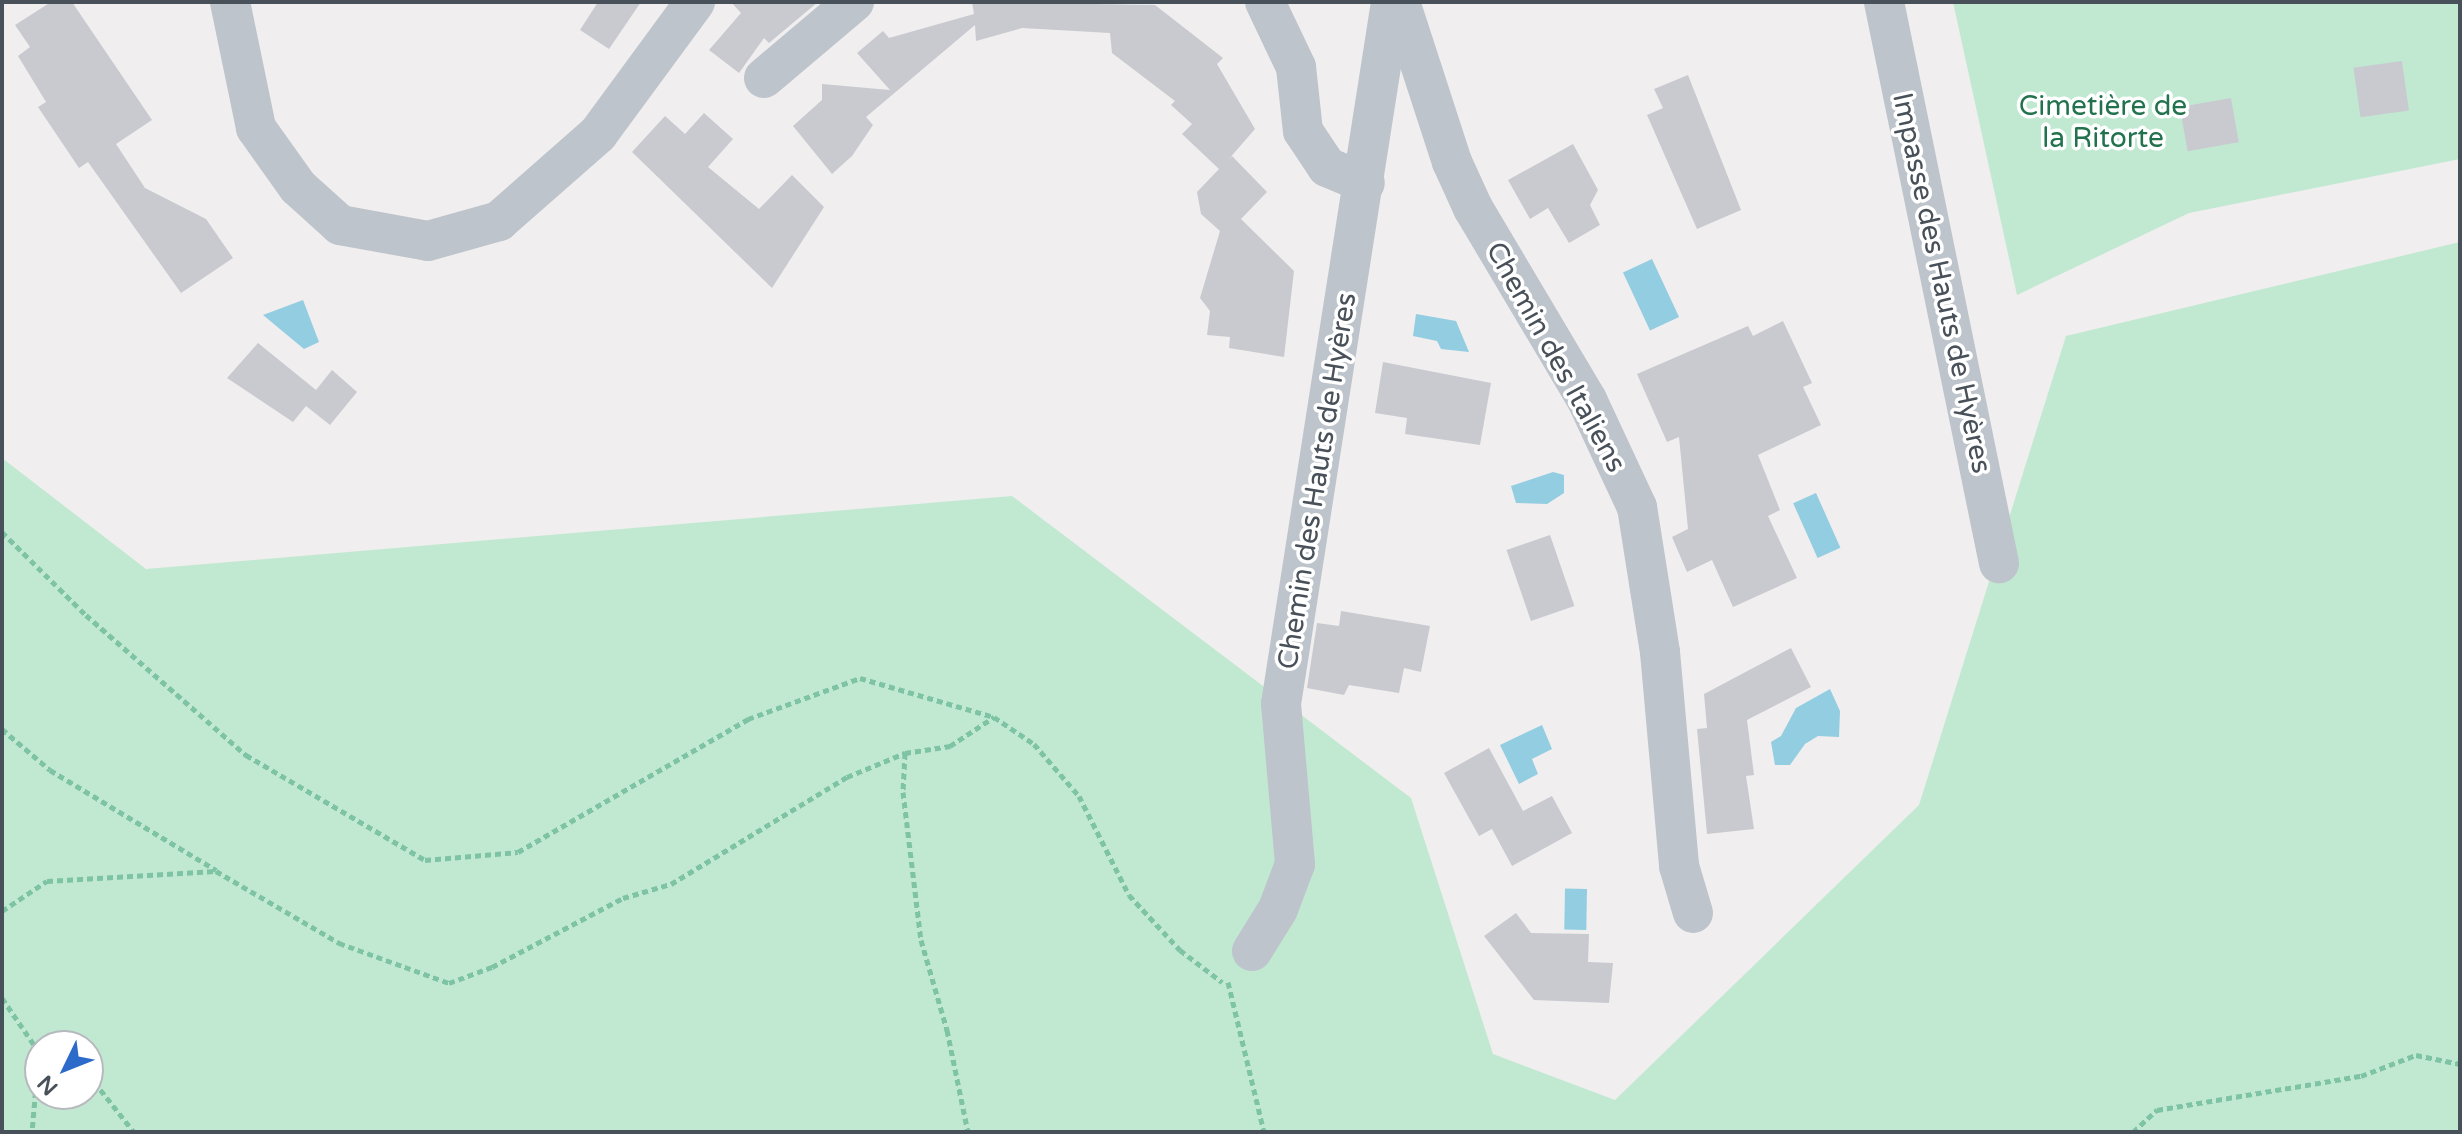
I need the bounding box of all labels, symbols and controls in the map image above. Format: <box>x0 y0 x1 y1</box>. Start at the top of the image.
park label: Cimetière de la Ritorte <box>2019 89 2187 155</box>
street label: Impasse des Hauts de Hyères <box>1885 90 1999 476</box>
street label: Chemin des Italiens <box>1479 236 1633 478</box>
street label: Chemin des Hauts de Hyères <box>1271 290 1363 672</box>
north arrow <box>24 1030 104 1110</box>
text: N <box>32 1070 63 1100</box>

